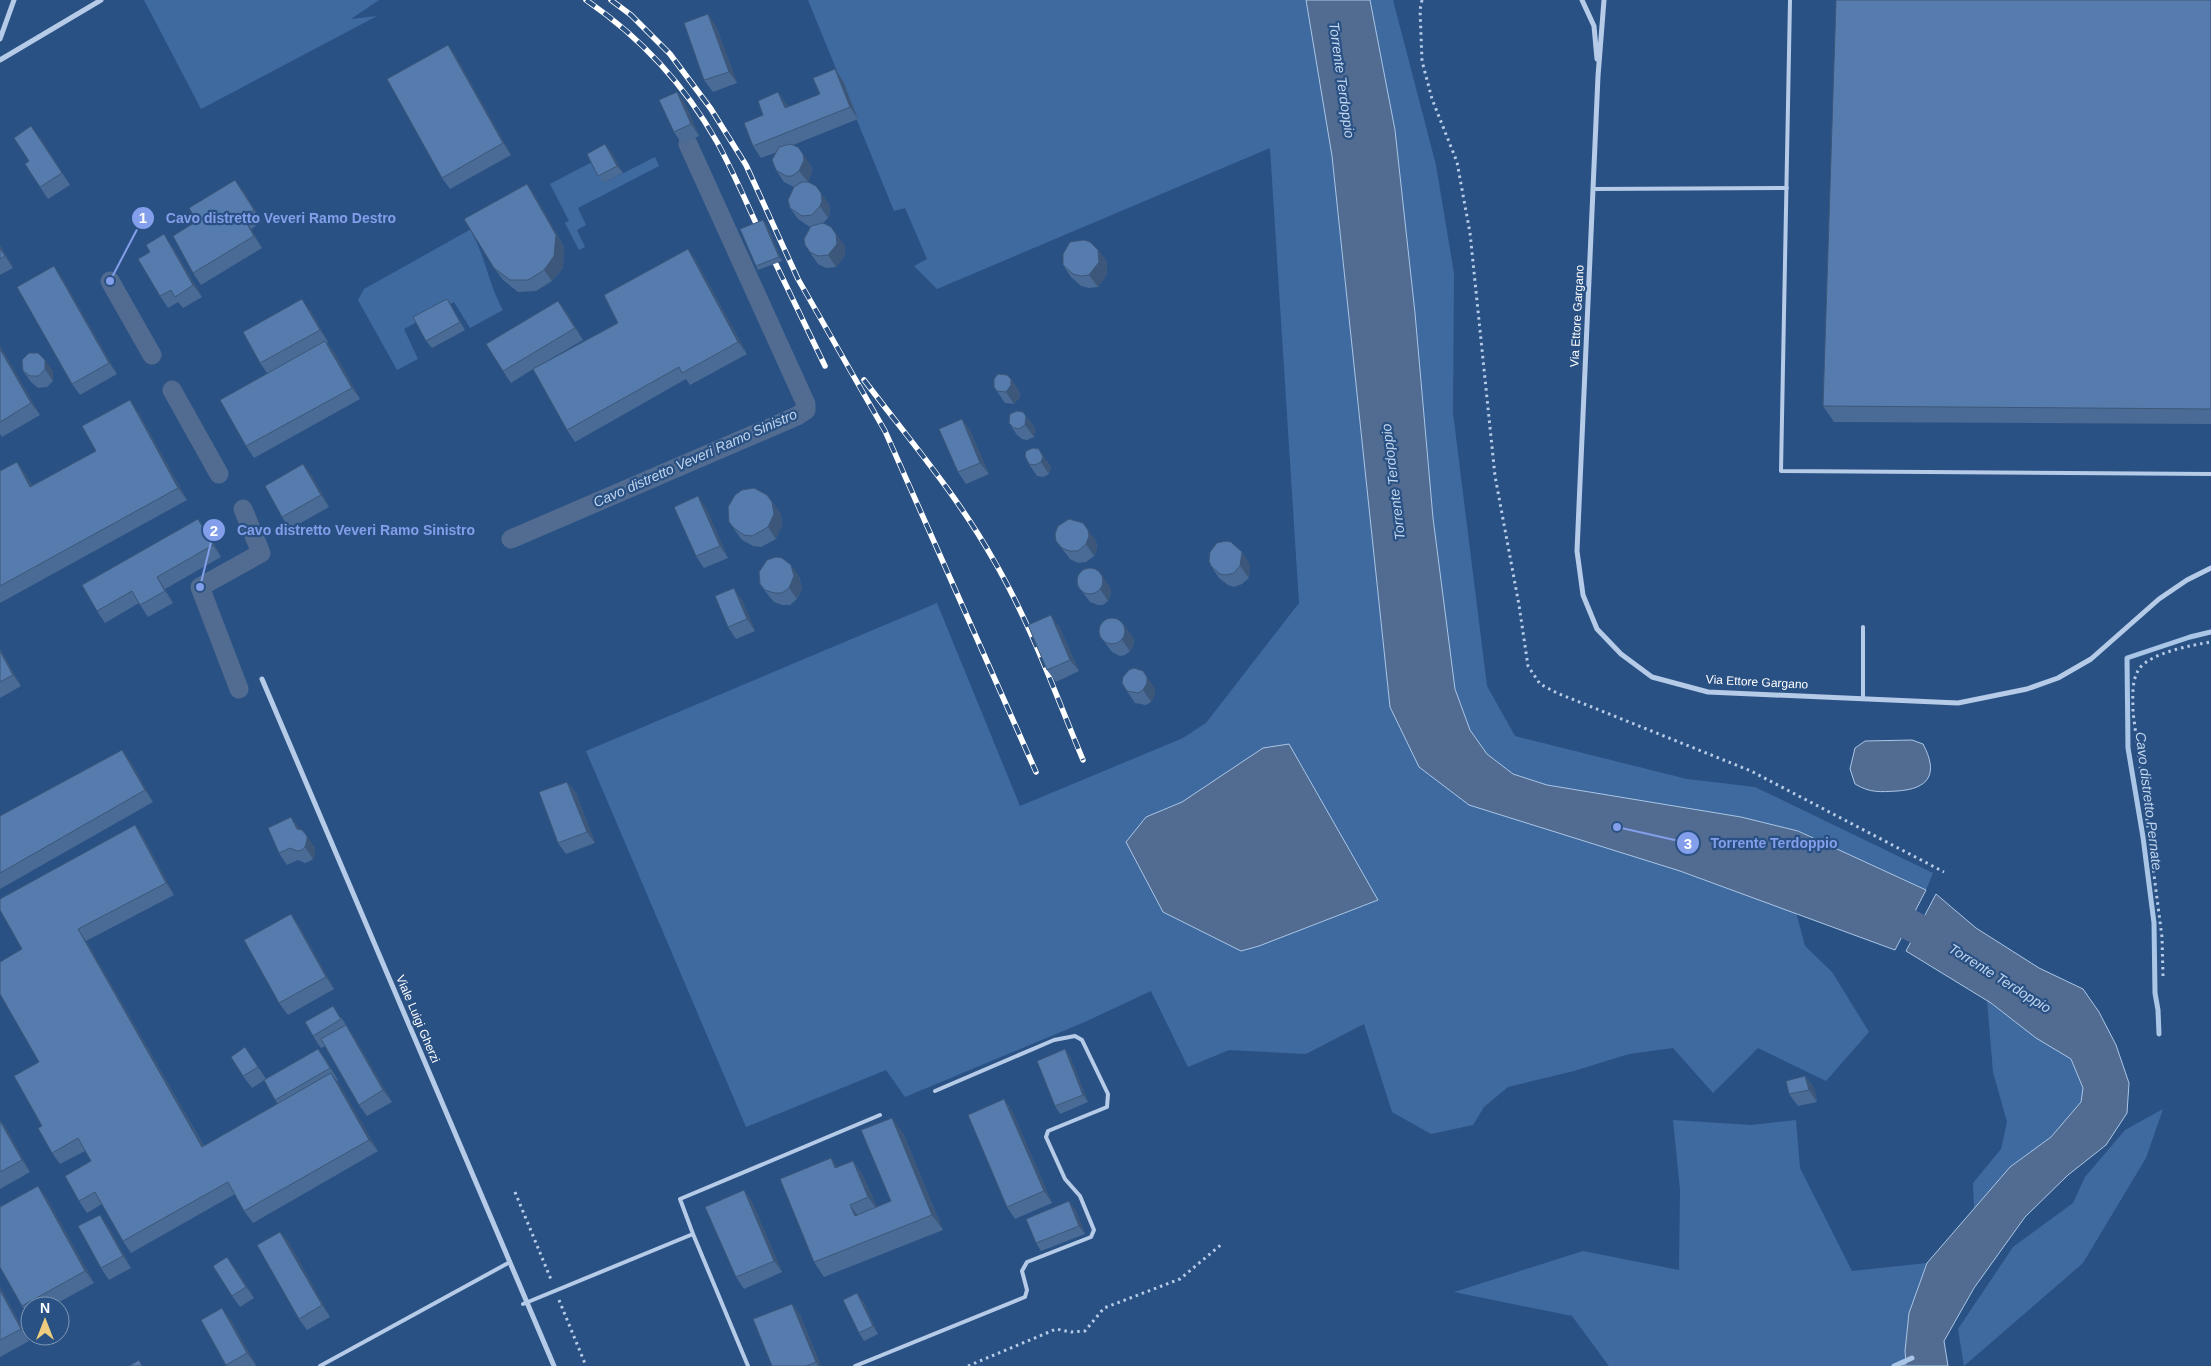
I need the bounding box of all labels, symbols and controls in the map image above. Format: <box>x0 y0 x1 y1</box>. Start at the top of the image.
water label: Torrente Terdoppio <box>1326 21 1358 139</box>
callout: Cavo distretto Veveri Ramo Destro <box>130 204 406 233</box>
text: 1 <box>139 209 147 226</box>
text: Cavo distretto Veveri Ramo Destro <box>166 210 396 226</box>
street label: Via Ettore Gargano <box>1567 264 1587 368</box>
water label: Cavo distretto Veveri Ramo Sinistro <box>591 406 800 510</box>
water label: Torrente Terdoppio <box>1378 423 1408 541</box>
callout: Cavo distretto Veveri Ramo Sinistro <box>202 516 485 545</box>
text: 2 <box>210 522 218 539</box>
text: Cavo distretto Veveri Ramo Sinistro <box>237 522 475 538</box>
street label: Via Ettore Gargano <box>1705 672 1809 692</box>
water label: Cavo distretto Pernate <box>2133 731 2165 871</box>
callout: Torrente Terdoppio <box>1675 829 1847 858</box>
text: 3 <box>1684 835 1692 852</box>
text: Torrente Terdoppio <box>1710 835 1838 851</box>
water label: Torrente Terdoppio <box>1946 940 2054 1016</box>
street label: Viale Luigi Gherzi <box>393 973 443 1065</box>
north arrow <box>20 1296 70 1346</box>
text: N <box>40 1300 50 1316</box>

